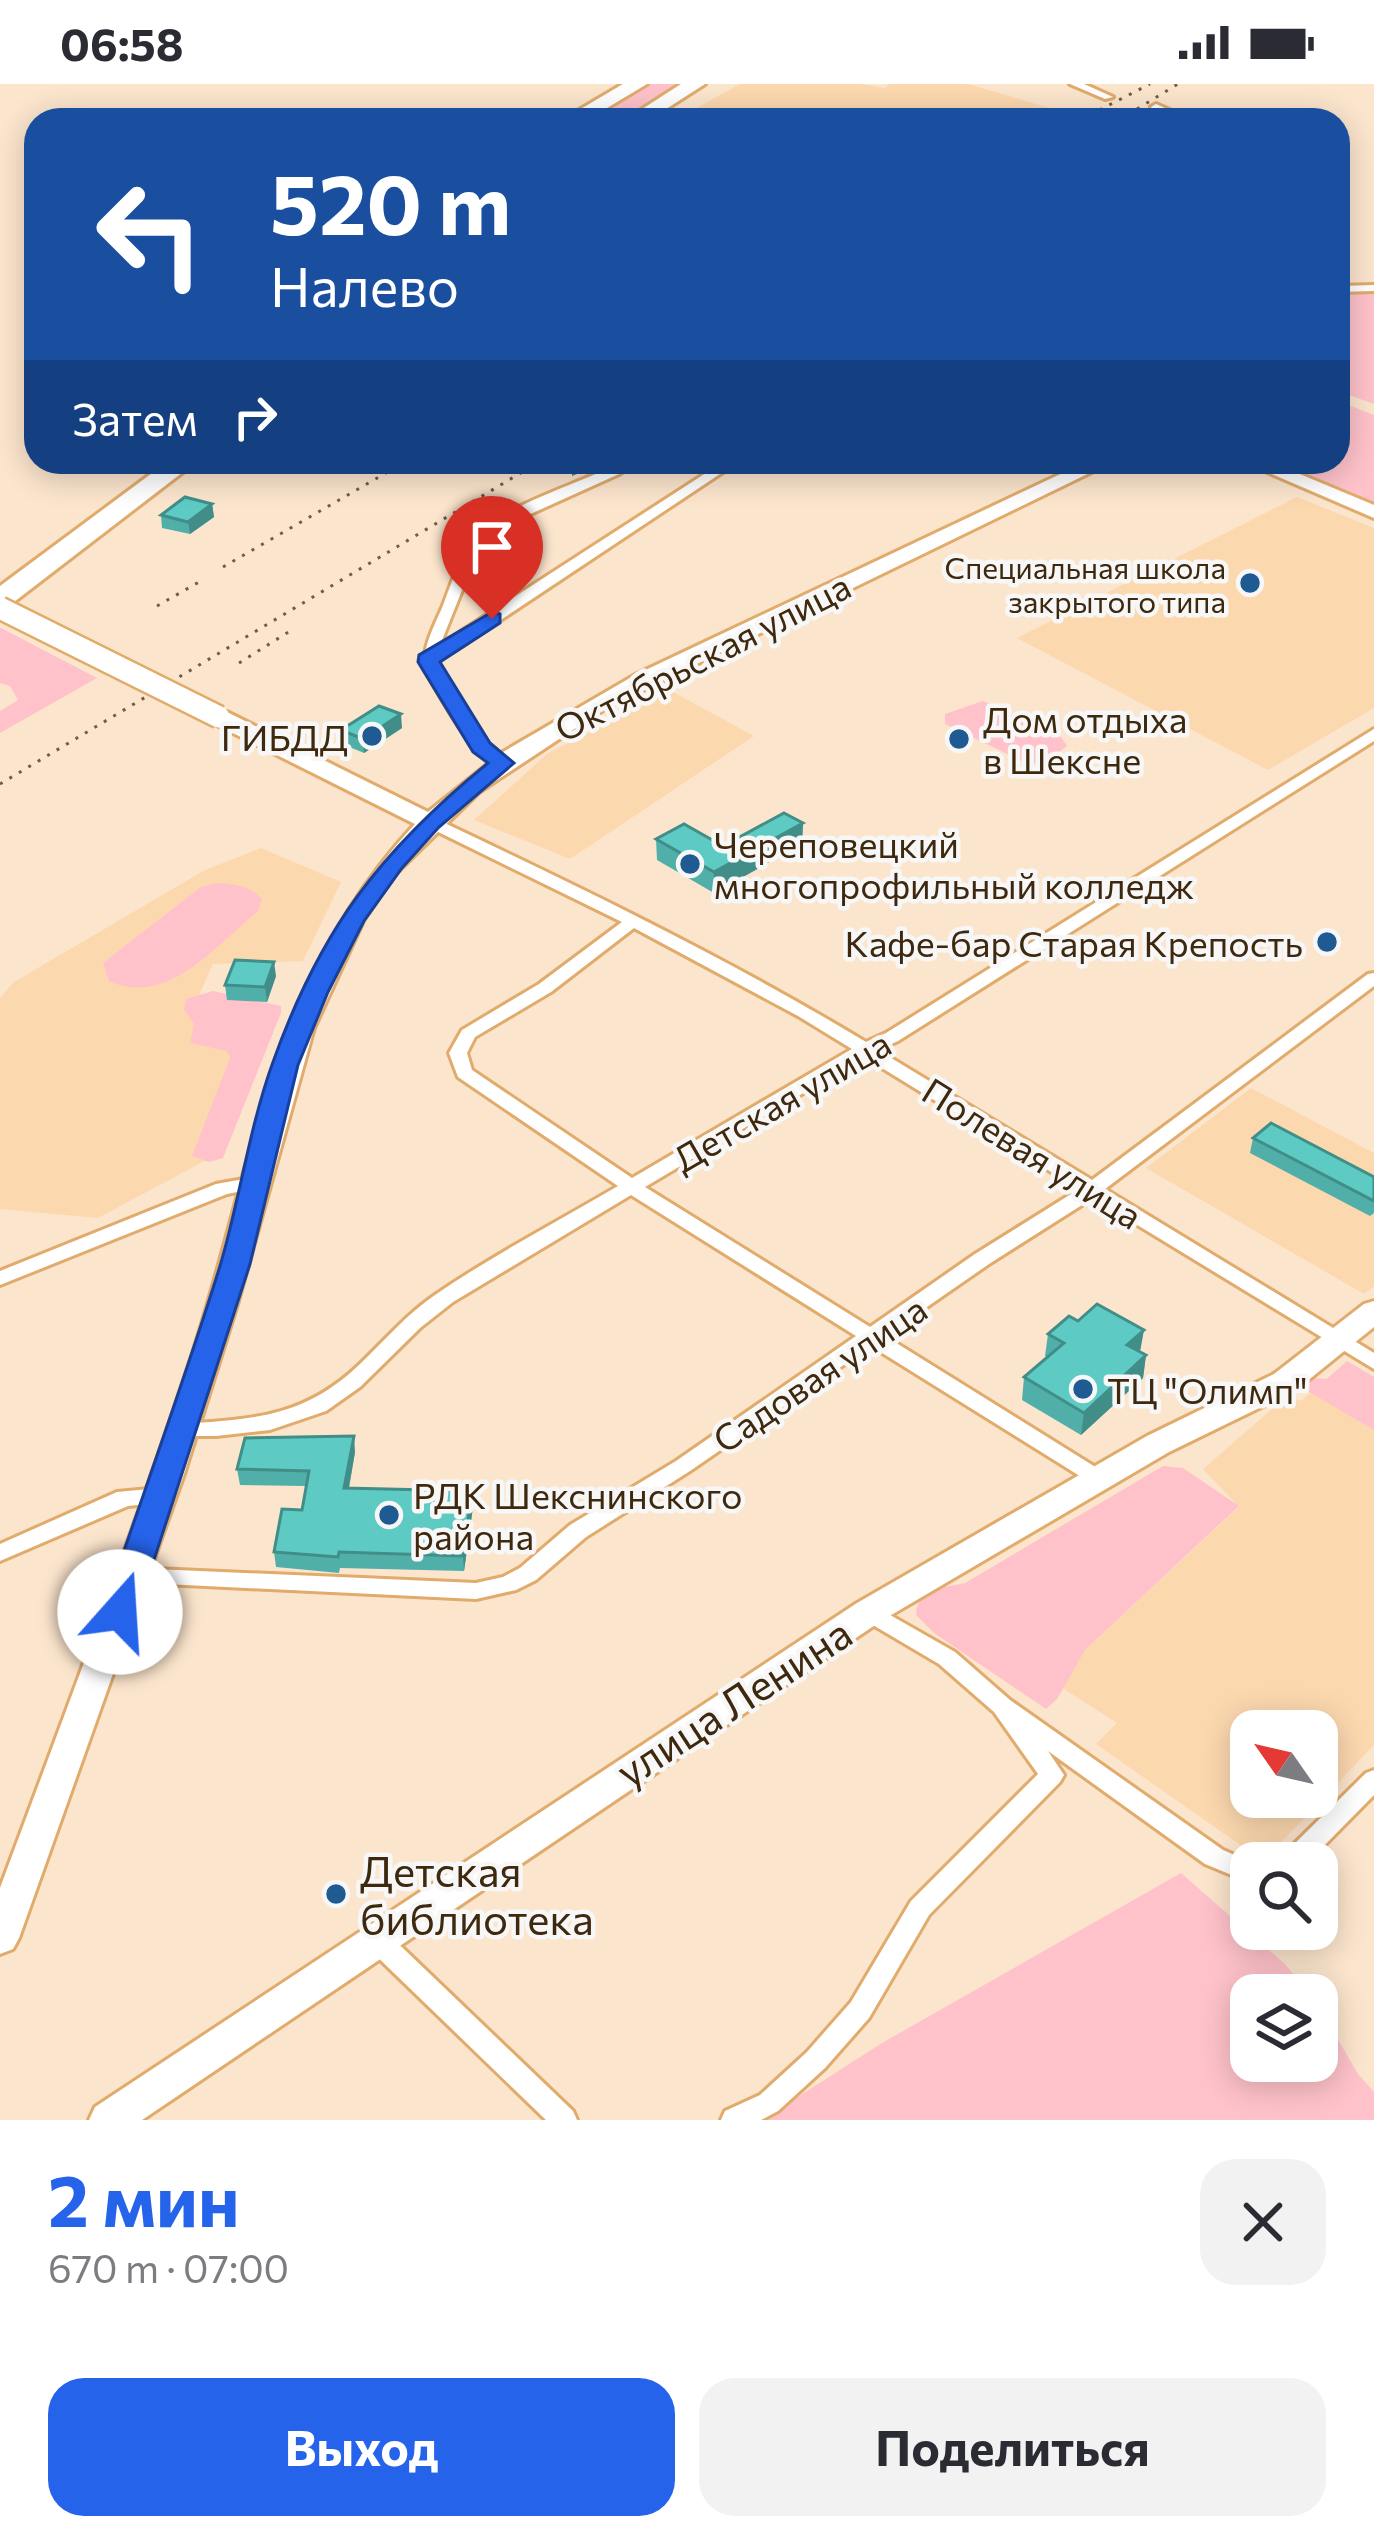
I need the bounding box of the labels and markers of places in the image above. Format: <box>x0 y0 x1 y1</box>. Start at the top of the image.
pin <box>441 496 543 619</box>
place label: Специальная школа закрытого типа <box>945 548 1226 619</box>
marker: Специальная школа закрытого типа <box>1237 570 1263 596</box>
place label: Дом отдыха в Шекснe <box>983 696 1188 781</box>
place label: ГИБДД <box>221 714 348 758</box>
marker: ГИБДД <box>359 723 385 749</box>
marker: Дом отдыха в Шекснe <box>946 726 972 752</box>
place label: Череповецкий многопрофильный колледж <box>714 821 1194 906</box>
marker: Череповецкий многопрофильный колледж <box>677 851 703 877</box>
place label: Кафе-бар Старая Крепость <box>844 920 1303 964</box>
marker: Кафе-бар Старая Крепость <box>1314 929 1340 955</box>
place label: ТЦ "Олимп" <box>1107 1367 1308 1411</box>
marker: ТЦ "Олимп" <box>1070 1376 1096 1402</box>
place label: РДК Шекснинского района <box>413 1472 743 1557</box>
marker: РДК Шекснинского района <box>376 1502 402 1528</box>
place label: Детская библиотека <box>360 1844 594 1944</box>
marker: Детская библиотека <box>323 1881 349 1907</box>

